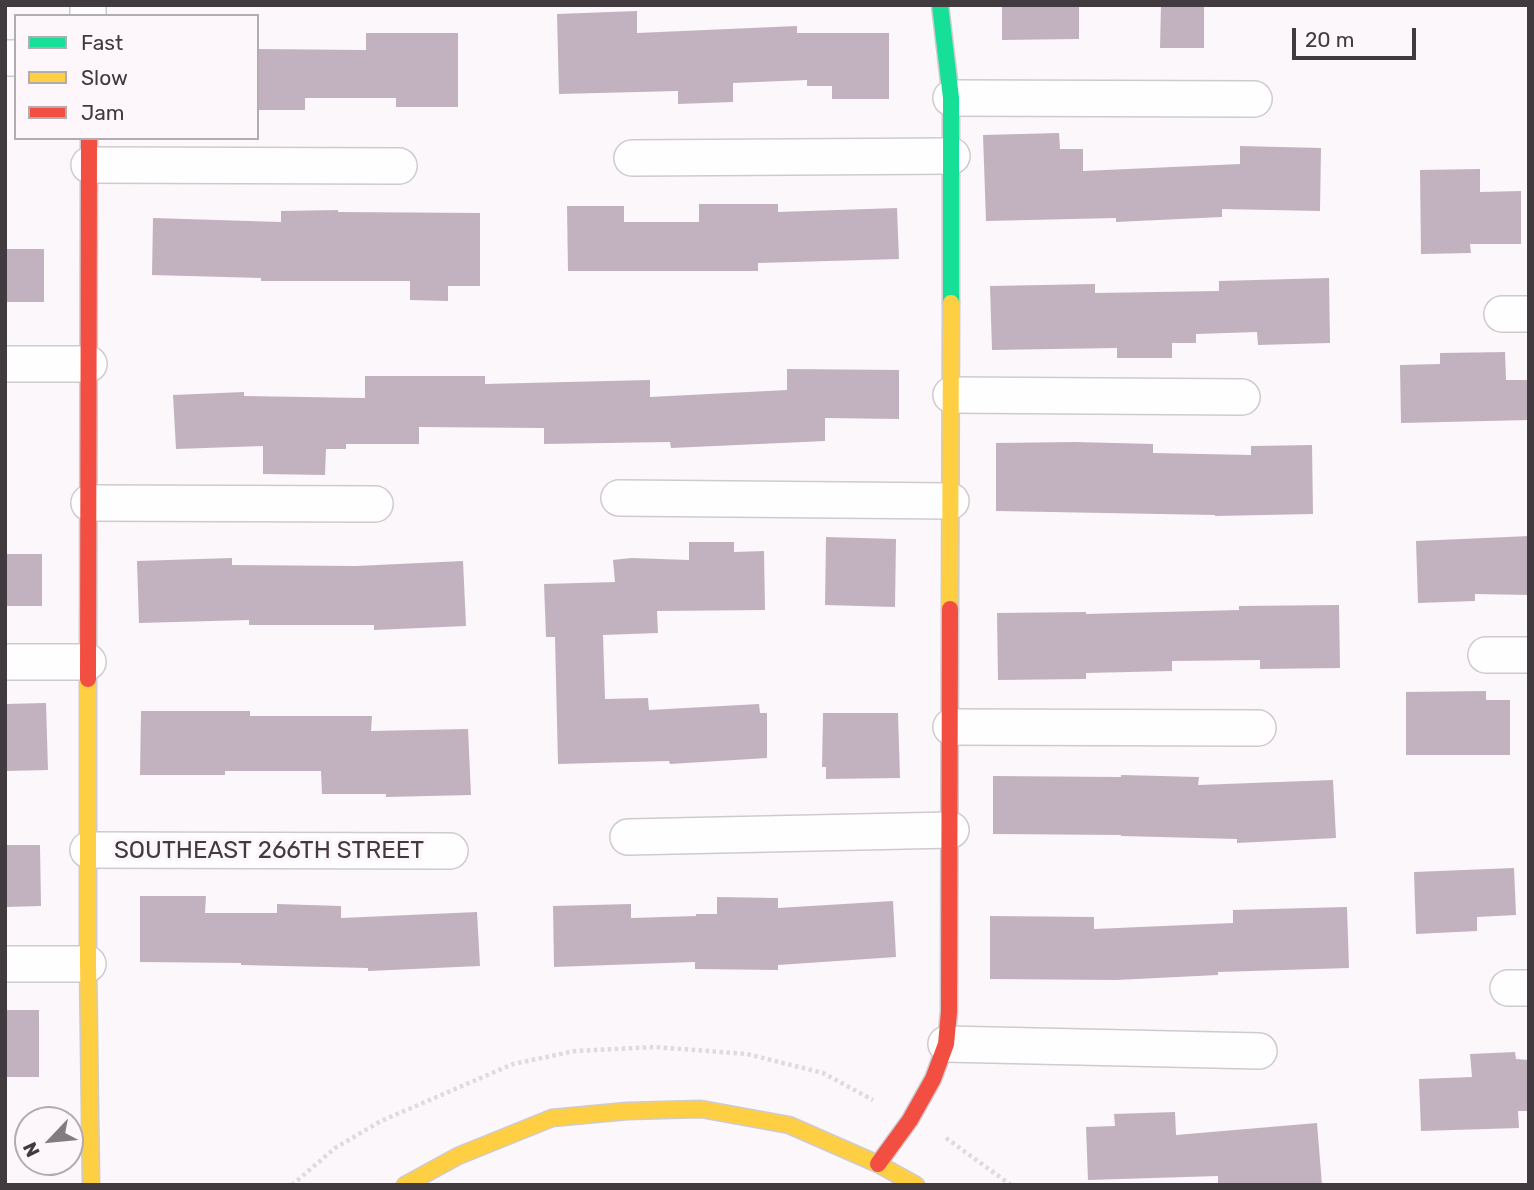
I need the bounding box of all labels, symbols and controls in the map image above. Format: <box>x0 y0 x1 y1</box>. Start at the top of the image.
legend <box>14 14 259 140</box>
scale bar <box>1296 14 1420 58</box>
text: 20 m <box>1305 27 1354 52</box>
text: Fast <box>81 30 123 55</box>
text: Slow <box>81 65 128 90</box>
text: Jam <box>81 100 125 125</box>
street label: SOUTHEAST 266TH STREET <box>114 837 424 865</box>
north arrow <box>14 1106 84 1176</box>
text: N <box>18 1138 45 1161</box>

